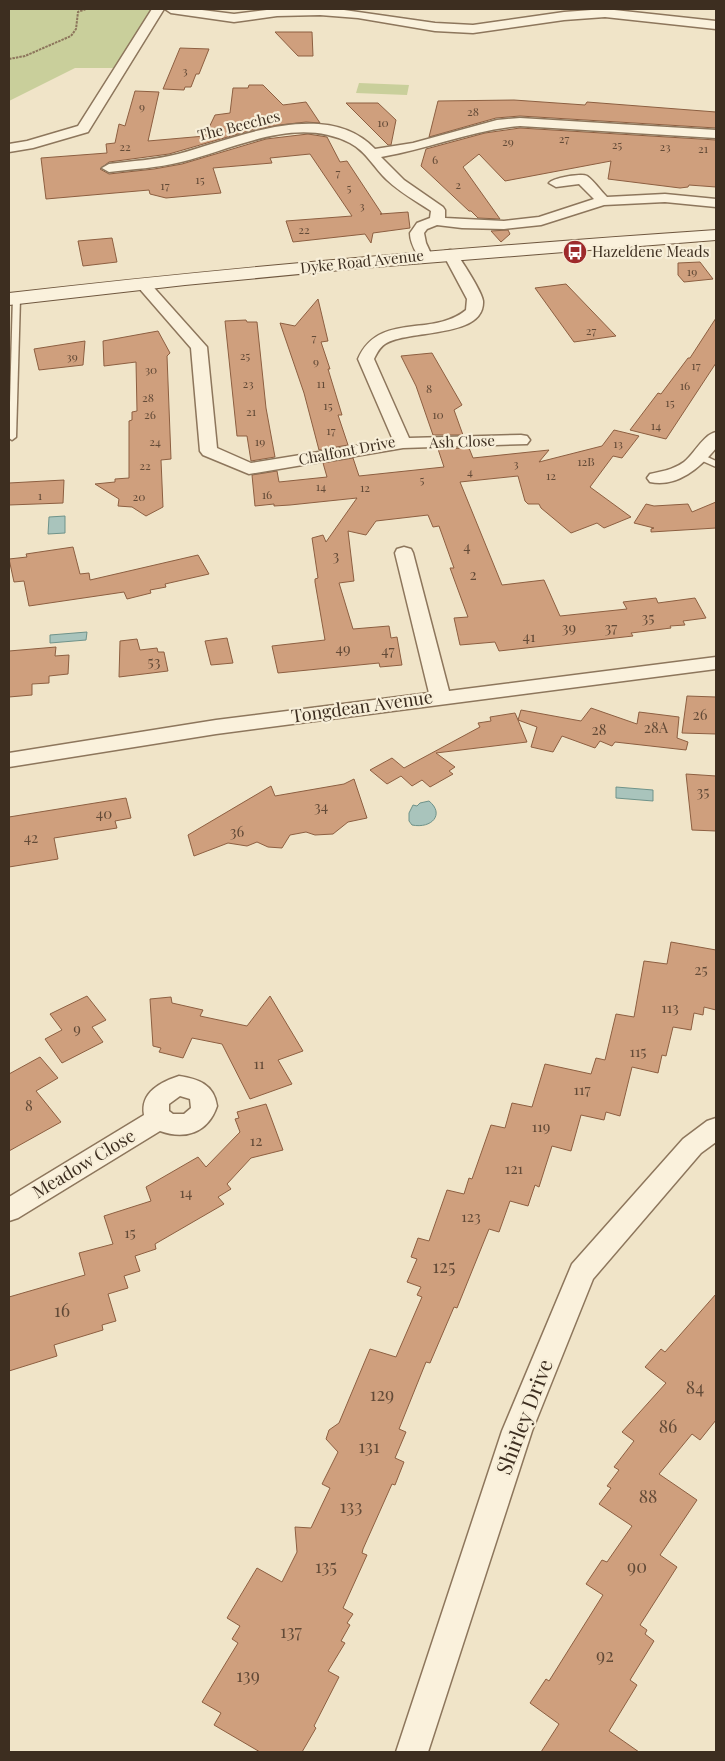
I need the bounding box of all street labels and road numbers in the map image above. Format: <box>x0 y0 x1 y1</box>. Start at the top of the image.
street label: The Beeches <box>195 105 282 145</box>
street label: Dyke Road Avenue <box>299 245 425 277</box>
street label: Ash Close <box>428 430 495 452</box>
street label: Chalfont Drive <box>297 431 397 469</box>
street label: Tongdean Avenue <box>290 684 434 728</box>
street label: Meadow Close <box>28 1123 139 1203</box>
street label: Shirley Drive <box>488 1354 558 1478</box>

